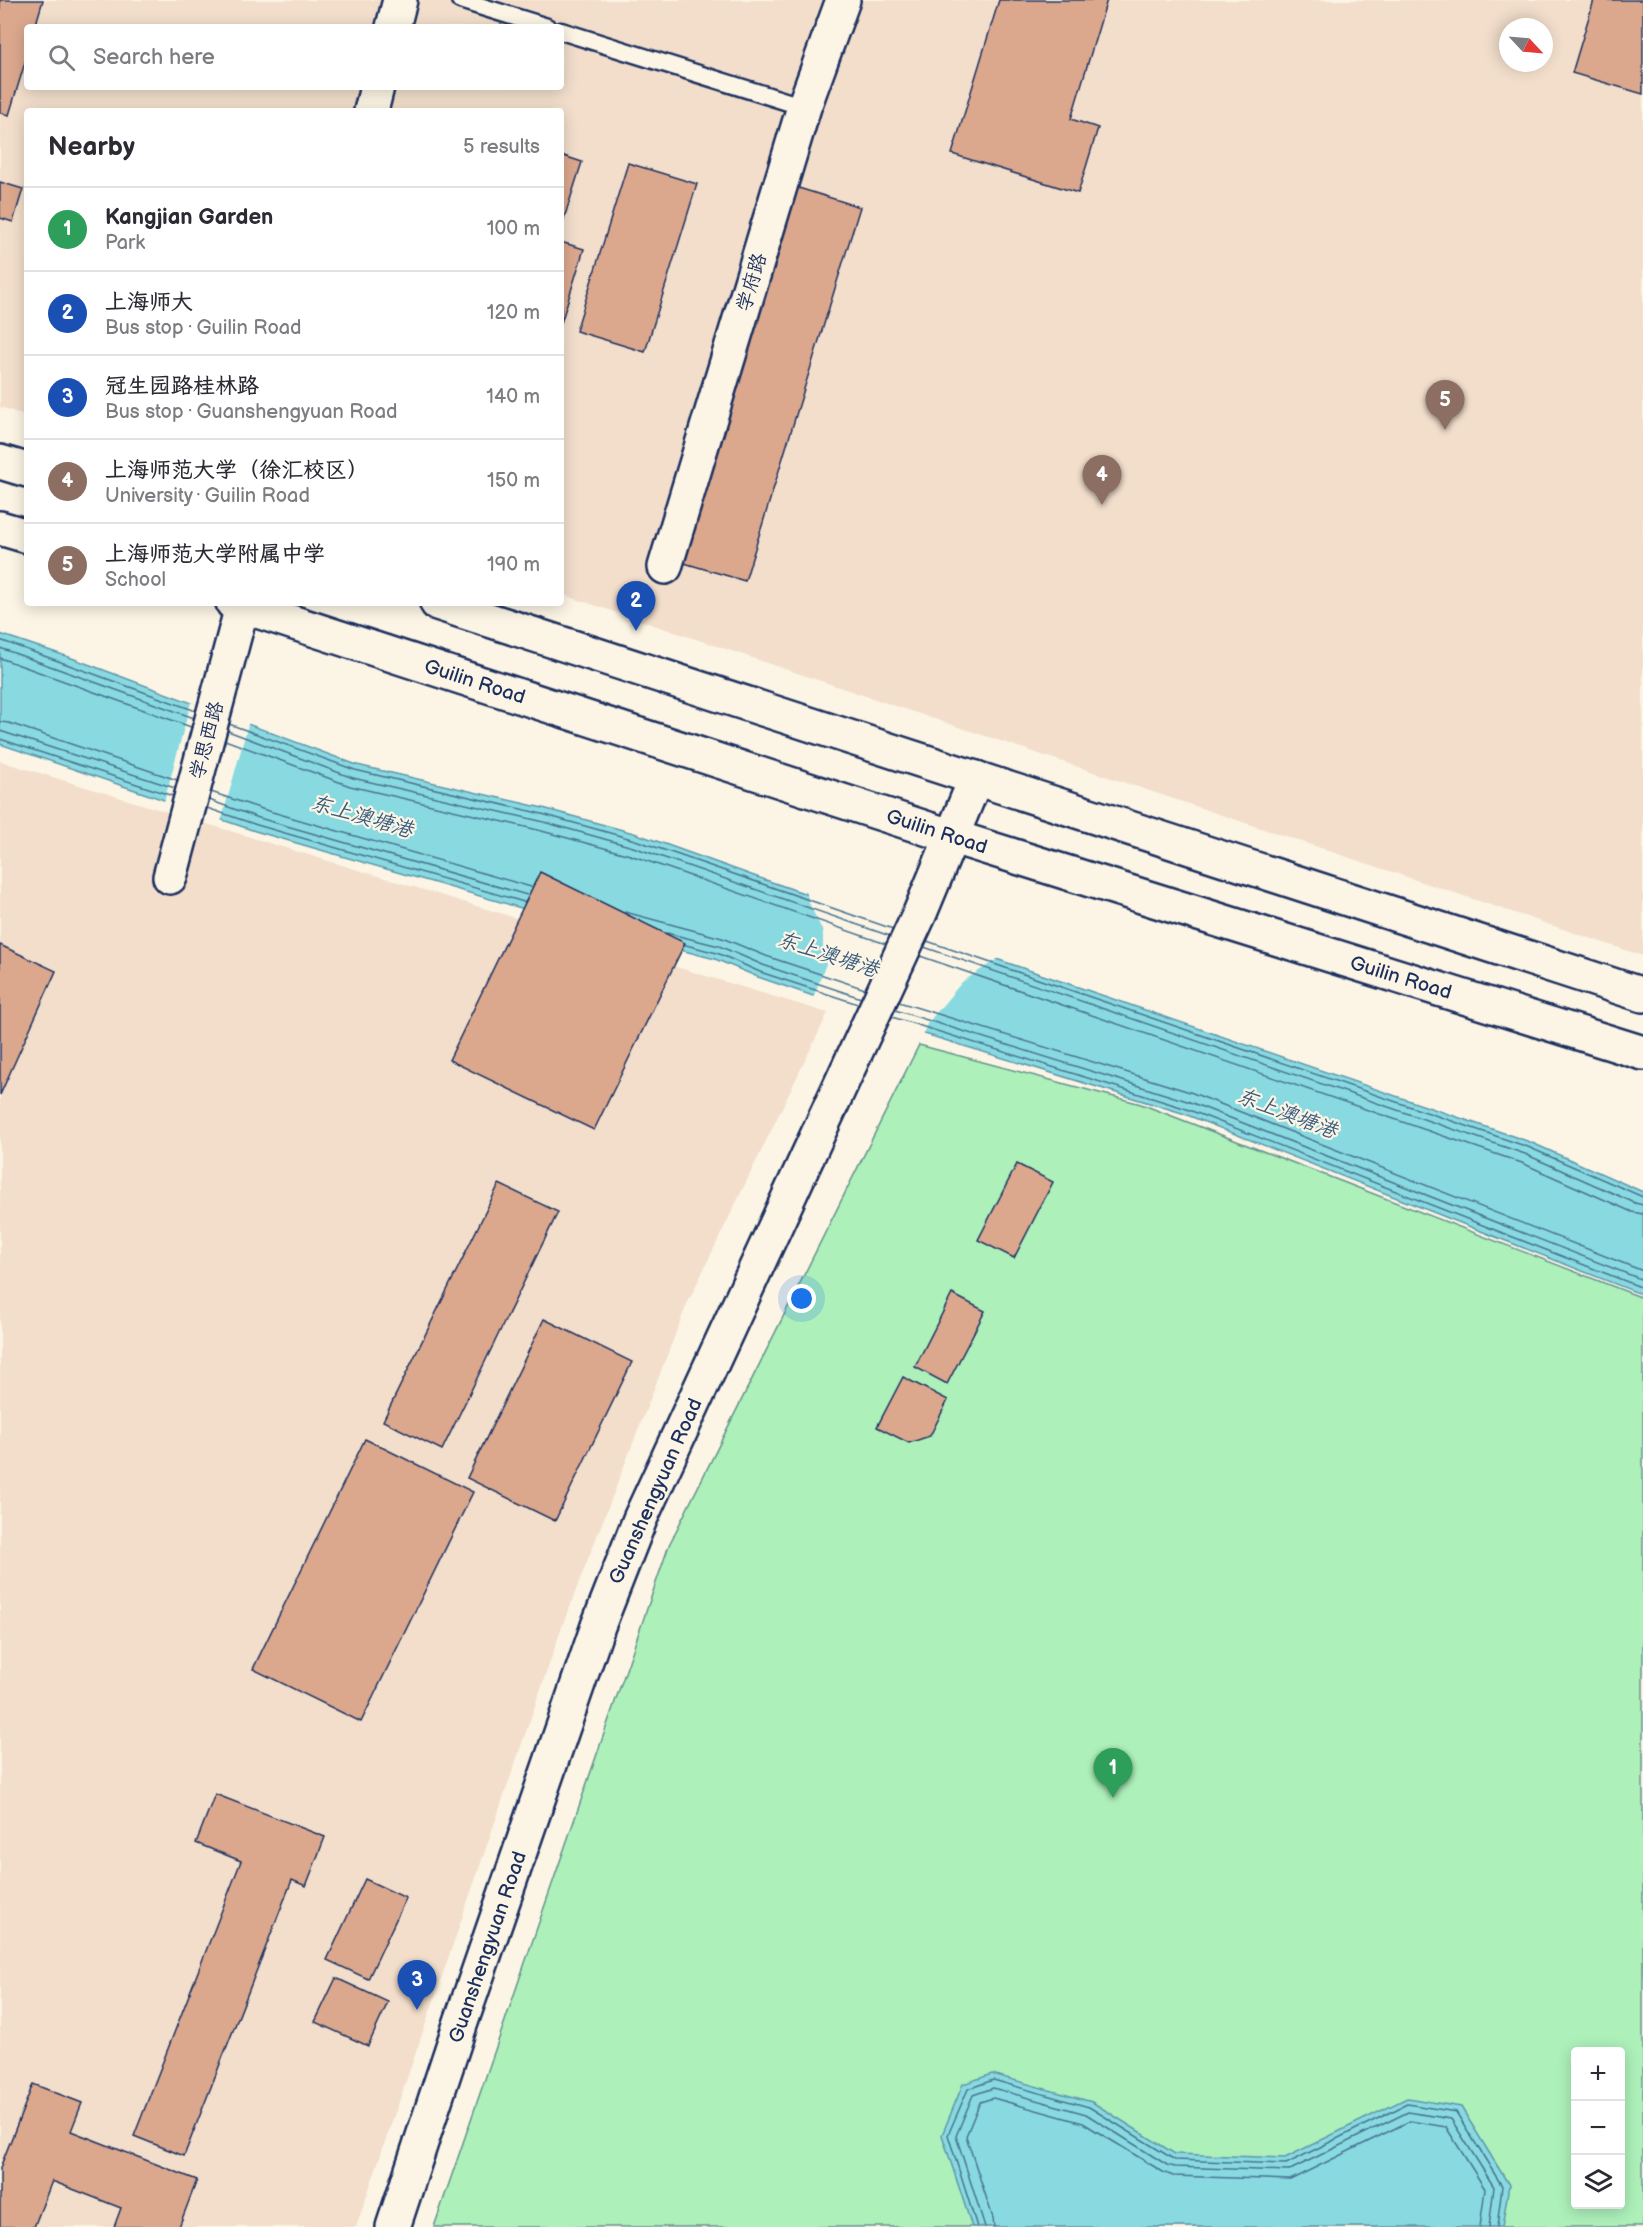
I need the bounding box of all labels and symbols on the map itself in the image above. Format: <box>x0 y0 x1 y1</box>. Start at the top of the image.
north arrow <box>1499 18 1553 72</box>
street label: 学府路 <box>732 249 772 314</box>
pin: 5 <box>1426 380 1464 430</box>
pin: 4 <box>1082 456 1122 505</box>
pin: 2 <box>616 582 656 631</box>
street label: Guilin Road <box>421 654 528 710</box>
street label: 学思西路 <box>185 698 229 782</box>
water label: 东上澳塘港 <box>308 790 418 844</box>
street label: Guilin Road <box>883 804 990 860</box>
water label: 东上澳塘港 <box>774 926 884 983</box>
street label: Guilin Road <box>1347 951 1454 1005</box>
water label: 东上澳塘港 <box>1233 1083 1342 1145</box>
your location <box>787 1284 816 1313</box>
street label: Guanshengyuan Road <box>604 1395 708 1588</box>
pin: 1 <box>1094 1748 1132 1798</box>
street label: Guanshengyuan Road <box>444 1848 532 2046</box>
pin: 3 <box>398 1960 436 2010</box>

